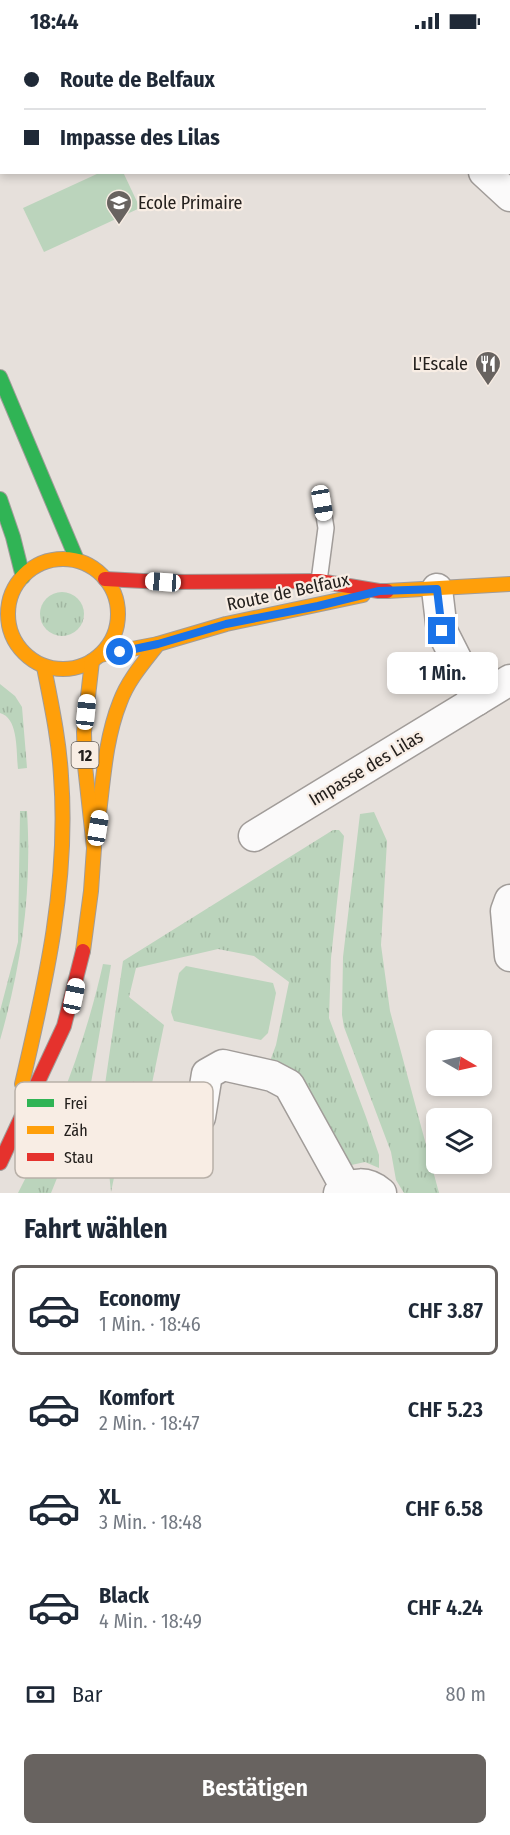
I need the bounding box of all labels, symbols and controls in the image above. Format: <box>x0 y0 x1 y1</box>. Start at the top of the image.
text: 18:44 <box>30 8 78 35</box>
text: Route de Belfaux <box>60 66 215 93</box>
text: Impasse des Lilas <box>60 124 220 151</box>
school or university icon: Ecole Primaire <box>104 188 134 226</box>
place label: Ecole Primaire <box>138 192 243 214</box>
restaurant icon: L'Escale <box>473 349 503 387</box>
place label: L'Escale <box>412 353 468 375</box>
car <box>310 484 334 522</box>
street label: Route de Belfaux <box>225 568 351 616</box>
car <box>144 572 182 592</box>
route end <box>428 617 455 644</box>
route start <box>106 638 133 665</box>
callout: 1 Min. <box>386 652 498 694</box>
text: 1 Min. <box>419 661 466 685</box>
car <box>75 693 97 731</box>
street label: Impasse des Lilas <box>305 725 427 811</box>
road number: 12 <box>72 742 98 768</box>
car <box>86 809 110 847</box>
car <box>61 977 87 1015</box>
north arrow <box>426 1030 492 1096</box>
map controls <box>426 1030 492 1174</box>
legend <box>15 1082 213 1178</box>
text: Frei <box>64 1094 88 1113</box>
button: layers <box>426 1108 492 1174</box>
text: Zäh <box>64 1121 88 1140</box>
text: Stau <box>64 1148 93 1167</box>
text: Fahrt wählen <box>24 1213 168 1245</box>
icon: car <box>27 1283 81 1337</box>
text: Economy <box>99 1285 180 1312</box>
text: CHF 3.87 <box>408 1297 483 1324</box>
text: 1 Min. · 18:46 <box>99 1312 201 1336</box>
icon: car <box>27 1382 81 1436</box>
text: Komfort <box>99 1384 174 1411</box>
text: CHF 5.23 <box>408 1396 483 1423</box>
text: 2 Min. · 18:47 <box>99 1411 200 1435</box>
icon: car <box>27 1481 81 1535</box>
text: XL <box>99 1483 121 1510</box>
text: CHF 6.58 <box>405 1495 483 1522</box>
text: 3 Min. · 18:48 <box>99 1510 202 1534</box>
icon: car <box>27 1580 81 1634</box>
text: Black <box>99 1582 149 1609</box>
text: CHF 4.24 <box>407 1594 483 1621</box>
text: 4 Min. · 18:49 <box>99 1609 202 1633</box>
icon: cash <box>24 1678 57 1711</box>
text: Bar <box>72 1681 103 1708</box>
text: 80 m <box>446 1682 486 1706</box>
button: Bestätigen <box>24 1754 486 1823</box>

